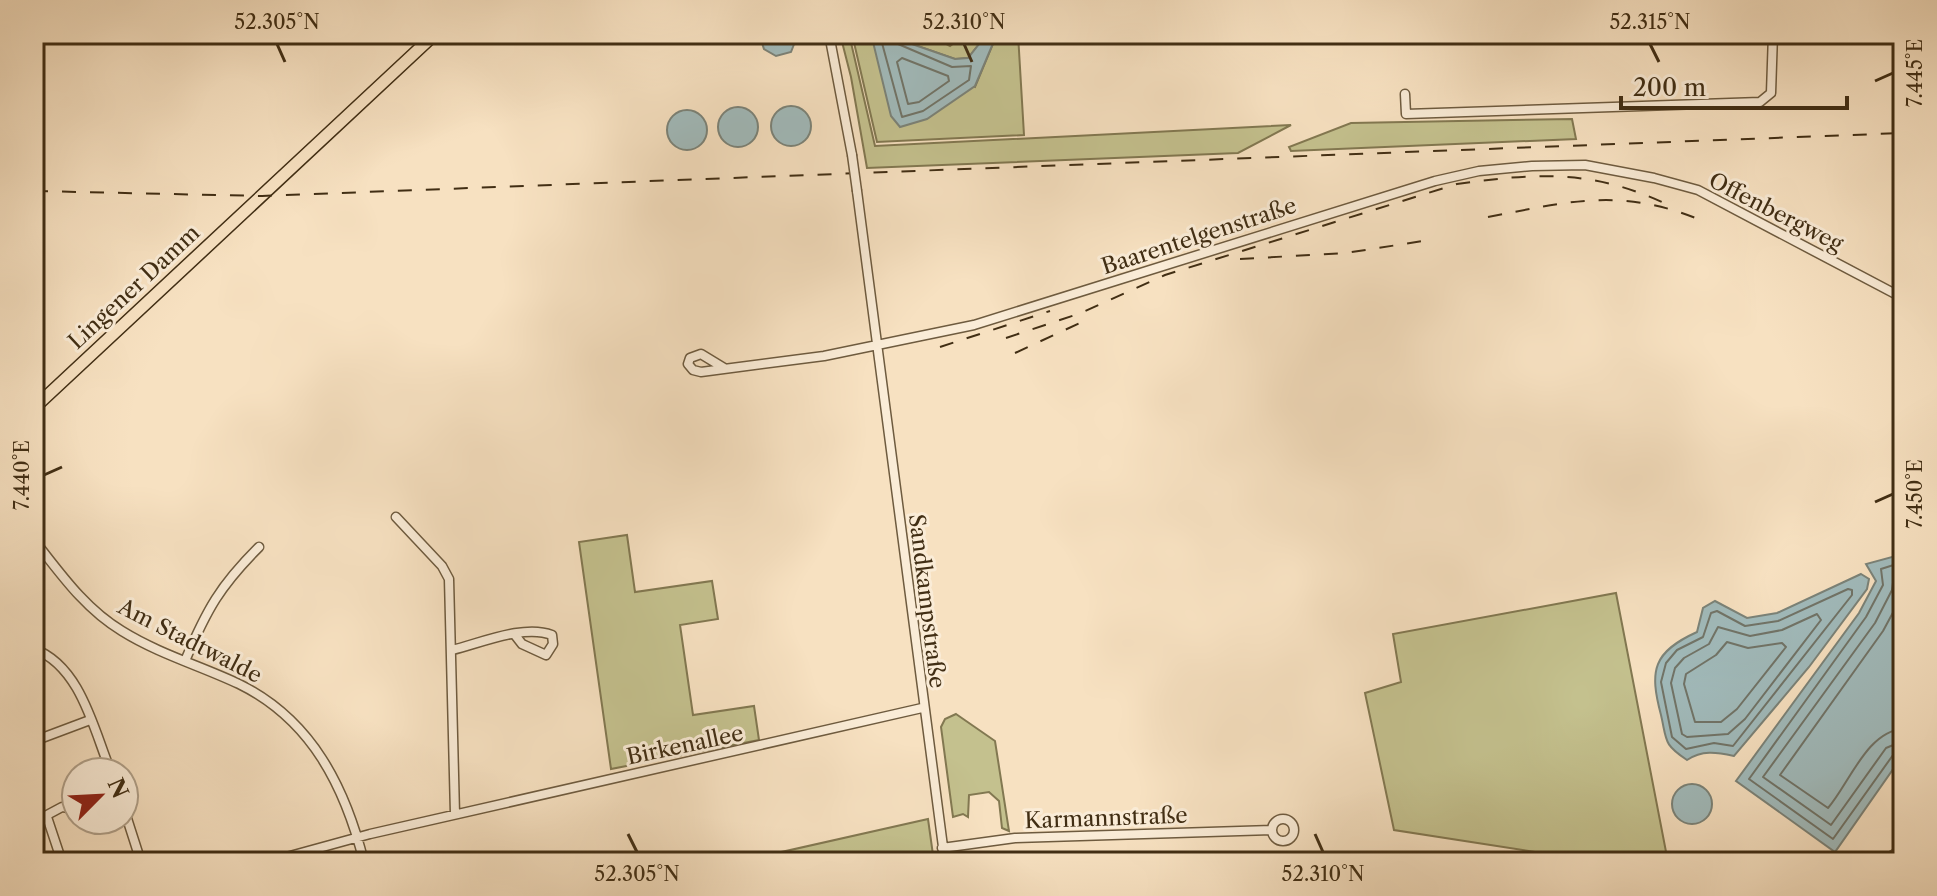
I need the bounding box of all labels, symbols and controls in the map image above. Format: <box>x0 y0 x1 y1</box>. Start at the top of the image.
text: 52.305°N <box>234 10 320 34</box>
text: 52.310°N <box>923 10 1005 34</box>
text: 52.315°N <box>1609 10 1691 34</box>
text: 7.445°E <box>1903 39 1927 107</box>
scale bar <box>1621 60 1847 110</box>
text: 200 m <box>1633 73 1706 102</box>
street label: Offenbergweg <box>1704 167 1848 258</box>
street label: Baarentelgenstraße <box>1098 192 1300 280</box>
street label: Lingener Damm <box>63 219 206 355</box>
text: 7.440°E <box>10 440 34 510</box>
text: 7.450°E <box>1903 459 1927 529</box>
street label: Sandkampstraße <box>903 512 951 690</box>
street label: Am Stadtwalde <box>113 593 266 689</box>
street label: Birkenallee <box>624 719 746 771</box>
north arrow <box>60 756 140 836</box>
text: N <box>102 774 134 802</box>
street label: Karmannstraße <box>1024 802 1188 834</box>
text: 52.305°N <box>594 862 680 886</box>
text: 52.310°N <box>1282 862 1364 886</box>

